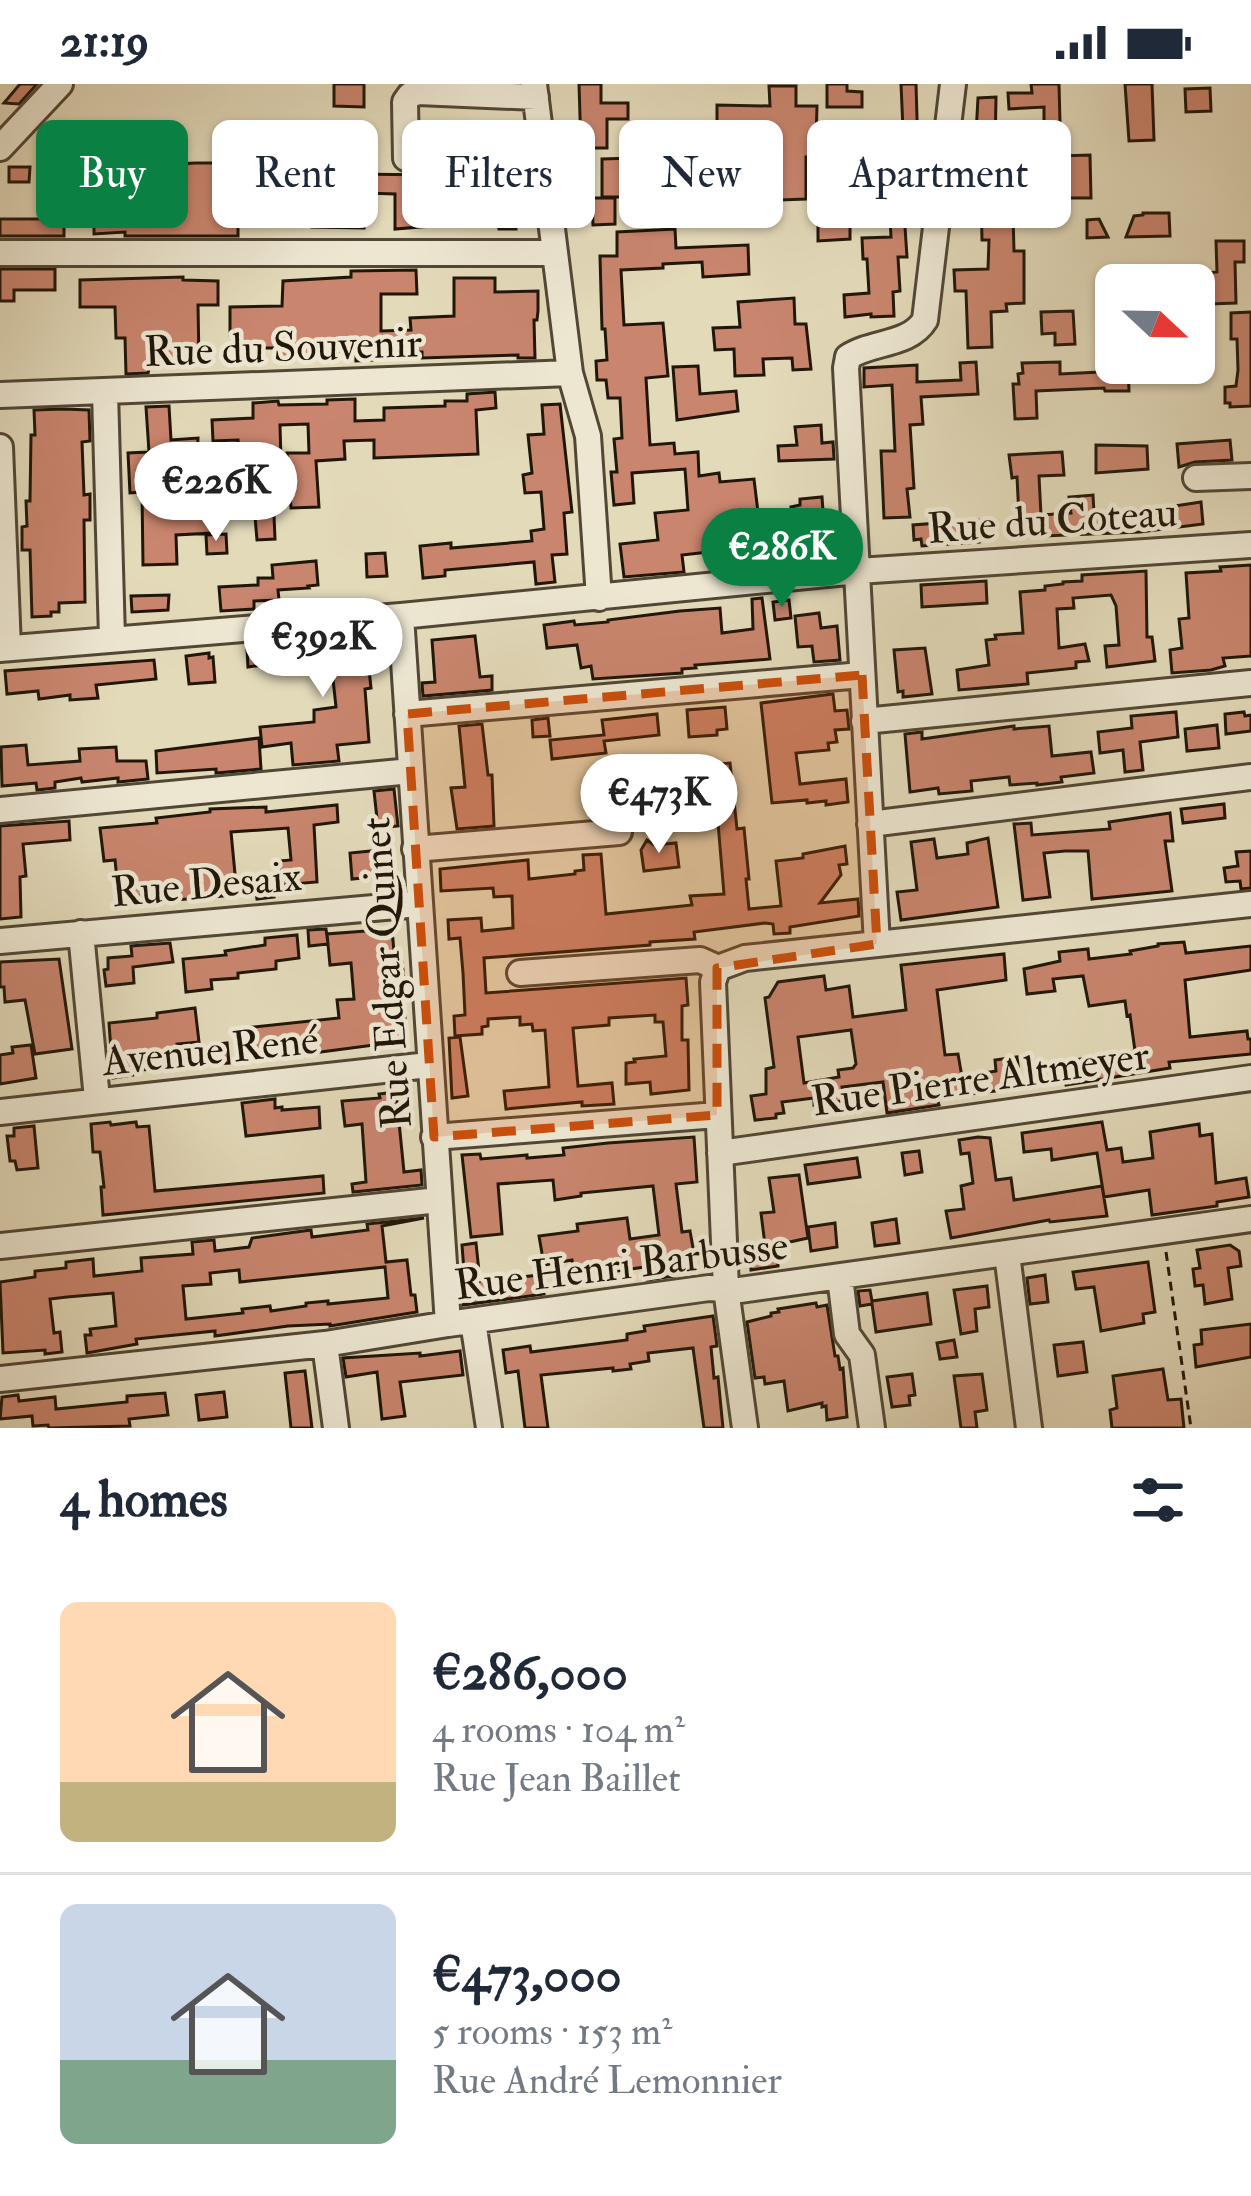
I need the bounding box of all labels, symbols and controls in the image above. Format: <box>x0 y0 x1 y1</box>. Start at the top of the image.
text: 21:19 <box>60 14 149 70</box>
chip: Buy <box>36 120 188 228</box>
chip: Rent <box>212 120 378 228</box>
chip: Filters <box>402 120 595 228</box>
chip: New <box>619 120 783 228</box>
chip: Apartment <box>807 120 1071 228</box>
north arrow <box>1095 264 1215 384</box>
map controls <box>1095 264 1215 384</box>
street label: Rue du Souvenir <box>143 317 423 379</box>
pin: €226K <box>132 442 300 544</box>
text: €226K <box>161 456 271 505</box>
street label: Rue du Coteau <box>926 486 1179 556</box>
pin: €286K <box>698 508 866 610</box>
text: €286K <box>728 522 836 571</box>
pin: €392K <box>239 598 407 700</box>
text: €392K <box>271 612 375 661</box>
pin: €473K <box>575 754 743 856</box>
text: €473K <box>607 768 711 817</box>
street label: Rue Edgar Quinet <box>350 815 424 1130</box>
street label: Rue Desaix <box>109 851 304 919</box>
street label: Avenue René <box>99 1014 321 1088</box>
street label: Rue Pierre Altmeyer <box>808 1029 1153 1128</box>
street label: Rue Henri Barbusse <box>452 1220 791 1312</box>
icon: filters <box>1125 1467 1191 1533</box>
text: 4 homes <box>60 1468 228 1532</box>
text: €286,000 <box>432 1641 628 1705</box>
icon: home <box>156 1650 300 1794</box>
text: 4 rooms · 104 m² <box>432 1705 685 1754</box>
text: Rue Jean Baillet <box>432 1754 681 1803</box>
text: €473,000 <box>432 1943 622 2007</box>
icon: home <box>156 1952 300 2096</box>
text: 5 rooms · 153 m² <box>432 2007 672 2056</box>
text: Rue André Lemonnier <box>432 2056 782 2105</box>

